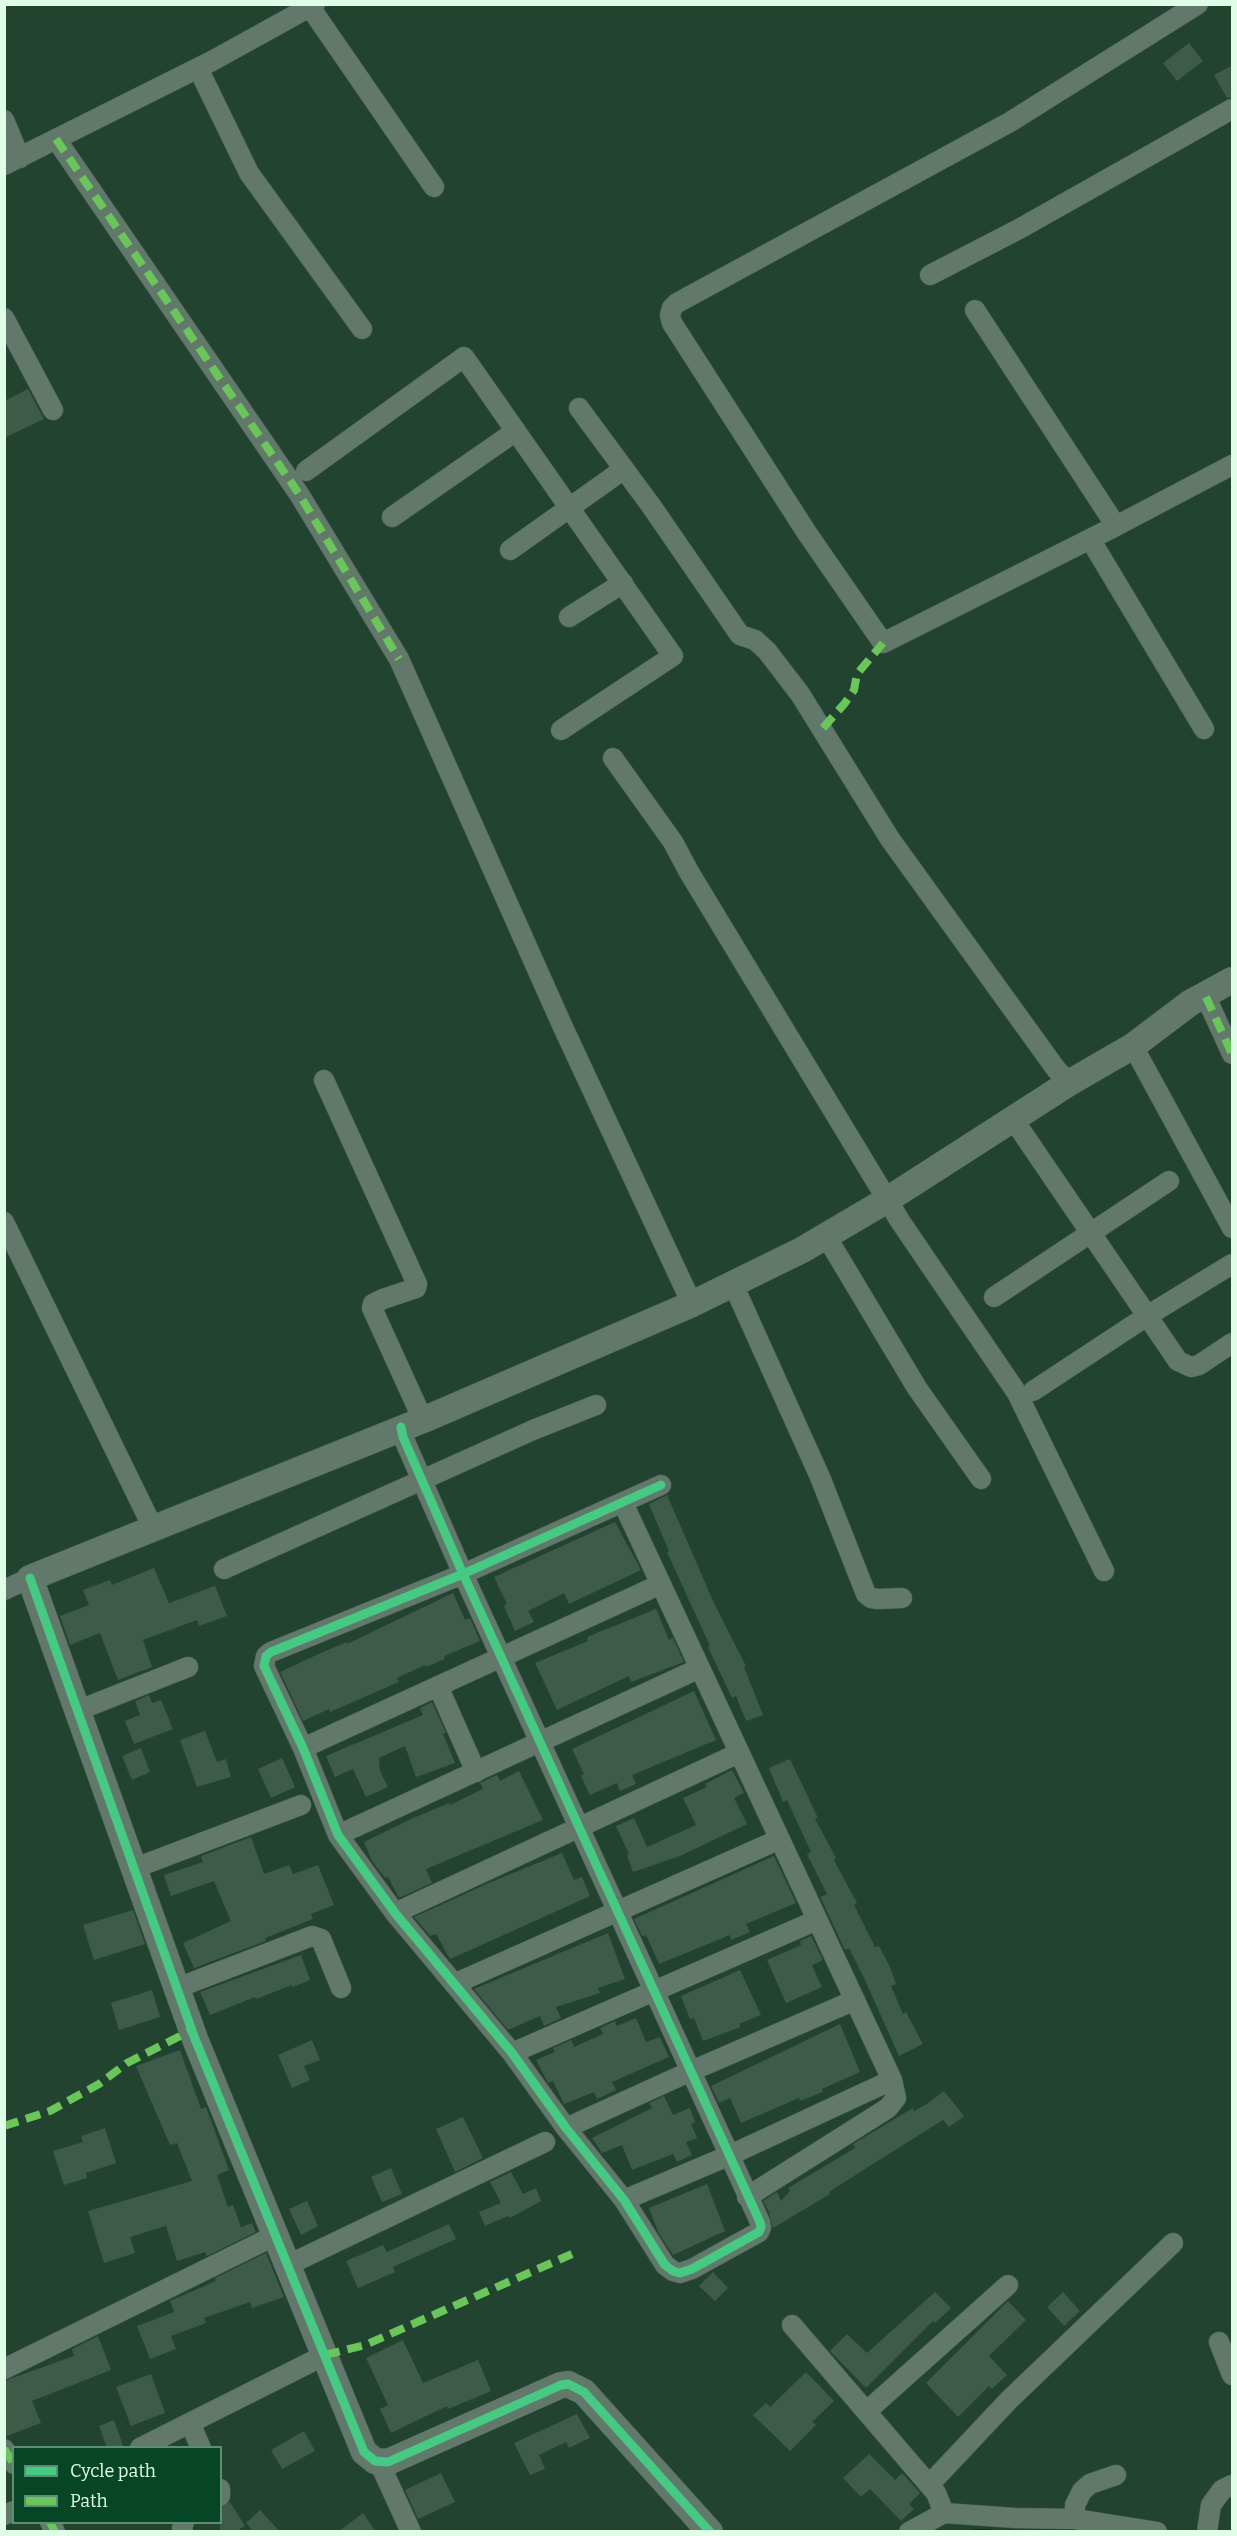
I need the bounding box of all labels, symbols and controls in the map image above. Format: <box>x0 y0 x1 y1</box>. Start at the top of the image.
legend <box>12 2446 222 2524</box>
text: Cycle path <box>70 2460 156 2482</box>
text: Path <box>70 2490 108 2512</box>

